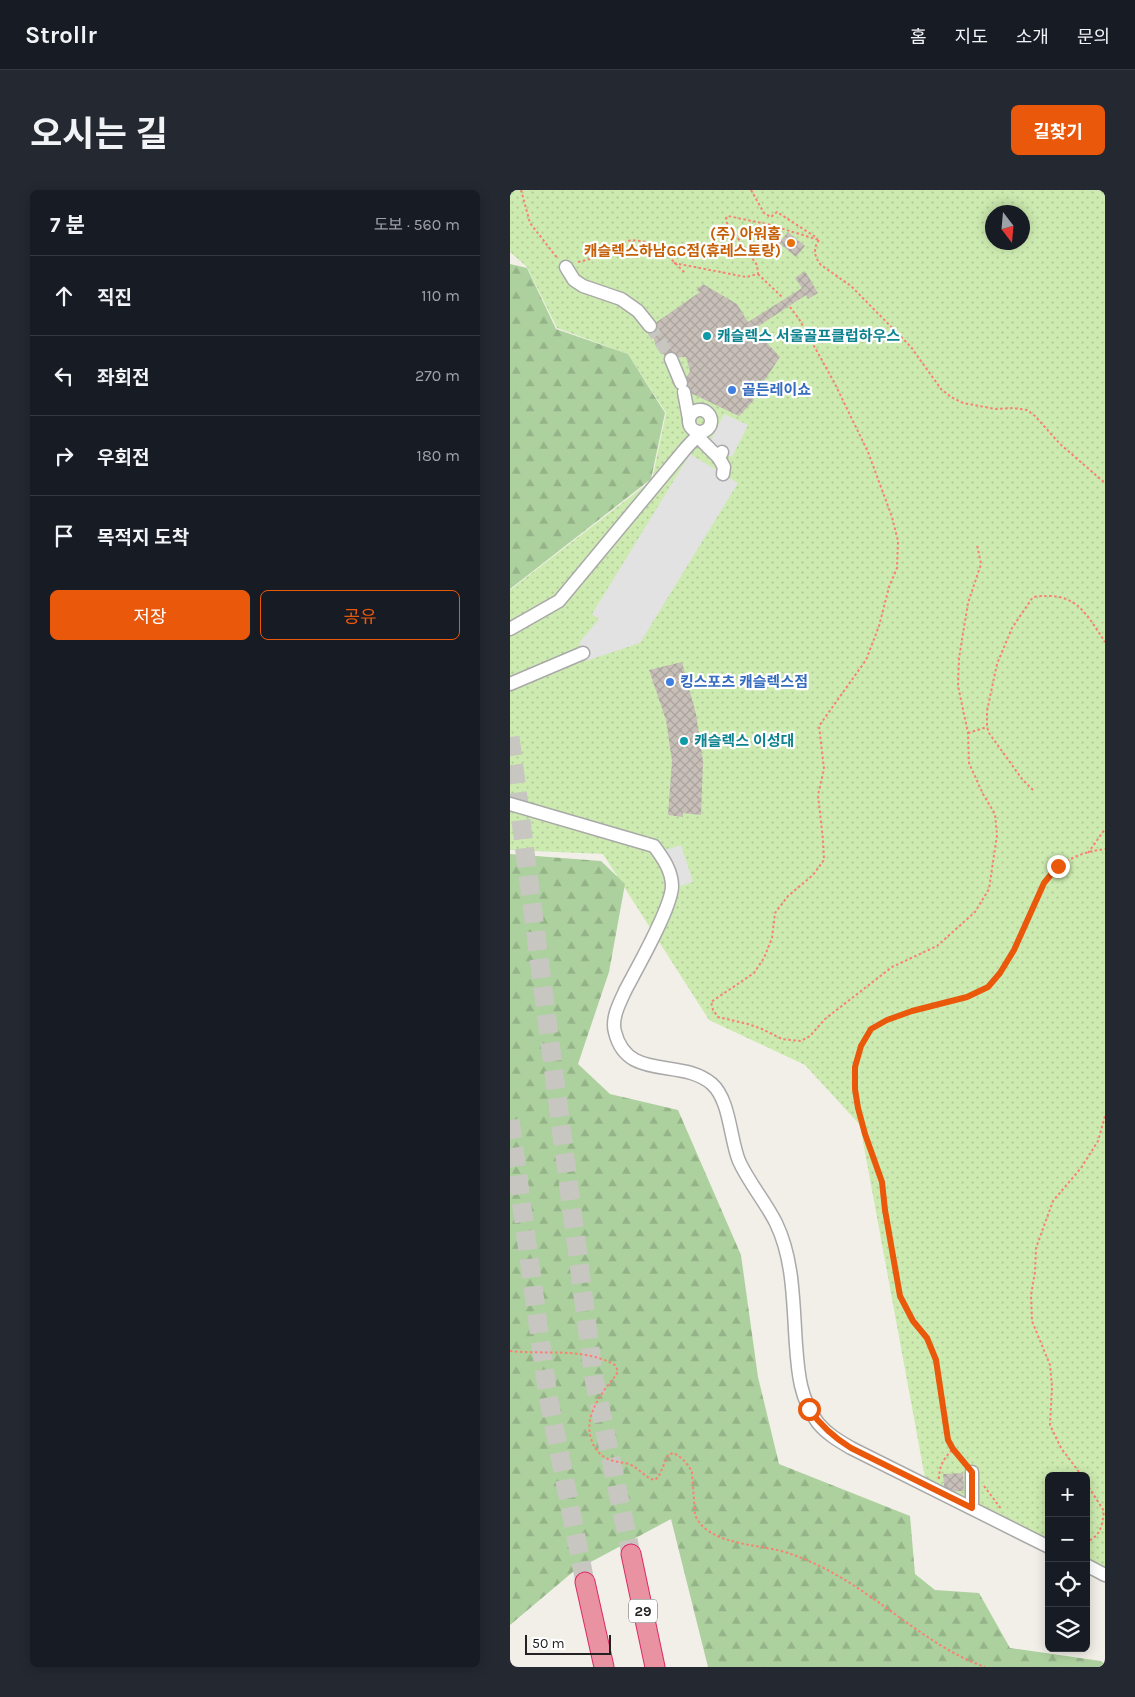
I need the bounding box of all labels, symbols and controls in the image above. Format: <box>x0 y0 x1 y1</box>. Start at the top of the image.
text: Strollr <box>25 21 97 49</box>
text: 홈 <box>910 26 927 48</box>
text: 지도 <box>955 26 988 48</box>
text: 소개 <box>1016 26 1049 48</box>
text: 문의 <box>1077 26 1110 48</box>
button: 길찾기 <box>1011 105 1105 155</box>
text: 오시는 길 <box>30 114 168 155</box>
north arrow <box>985 205 1030 250</box>
text: 7 분 <box>50 213 85 237</box>
text: 도보 · 560 m <box>374 215 460 234</box>
place label: (주) 아워홈 캐슬렉스하남GC점(휴레스토랑) <box>584 225 781 260</box>
marker: (주) 아워홈 캐슬렉스하남GC점(휴레스토랑) <box>785 237 797 249</box>
icon: ahead <box>50 282 78 310</box>
text: 110 m <box>421 286 460 305</box>
text: 직진 <box>97 287 132 309</box>
place label: 캐슬렉스 서울골프클럽하우스 <box>717 327 900 345</box>
marker: 캐슬렉스 서울골프클럽하우스 <box>701 330 713 342</box>
icon: left <box>50 362 78 390</box>
text: 270 m <box>415 366 460 385</box>
text: 좌회전 <box>97 367 149 389</box>
place label: 골든레이쇼 <box>742 381 811 399</box>
marker: 골든레이쇼 <box>726 384 738 396</box>
icon: right <box>50 442 78 470</box>
text: 180 m <box>417 446 460 465</box>
text: 우회전 <box>97 447 149 469</box>
icon: arrive <box>50 522 78 550</box>
text: 목적지 도착 <box>97 527 189 549</box>
button: 저장 <box>50 590 250 640</box>
button: 공유 <box>260 590 460 640</box>
place label: 킹스포츠 캐슬렉스점 <box>680 673 808 691</box>
marker: 킹스포츠 캐슬렉스점 <box>664 676 676 688</box>
place label: 캐슬렉스 이성대 <box>694 732 794 750</box>
marker: 캐슬렉스 이성대 <box>678 735 690 747</box>
route end <box>1047 855 1070 878</box>
route start <box>798 1398 821 1421</box>
map controls <box>1045 1472 1090 1652</box>
button: + <box>1045 1472 1090 1517</box>
button: − <box>1045 1517 1090 1562</box>
button: locate <box>1045 1562 1090 1607</box>
road number: 29 <box>629 1600 657 1622</box>
button: layers <box>1045 1607 1090 1652</box>
scale bar <box>525 1632 611 1655</box>
text: 50 m <box>532 1635 565 1652</box>

